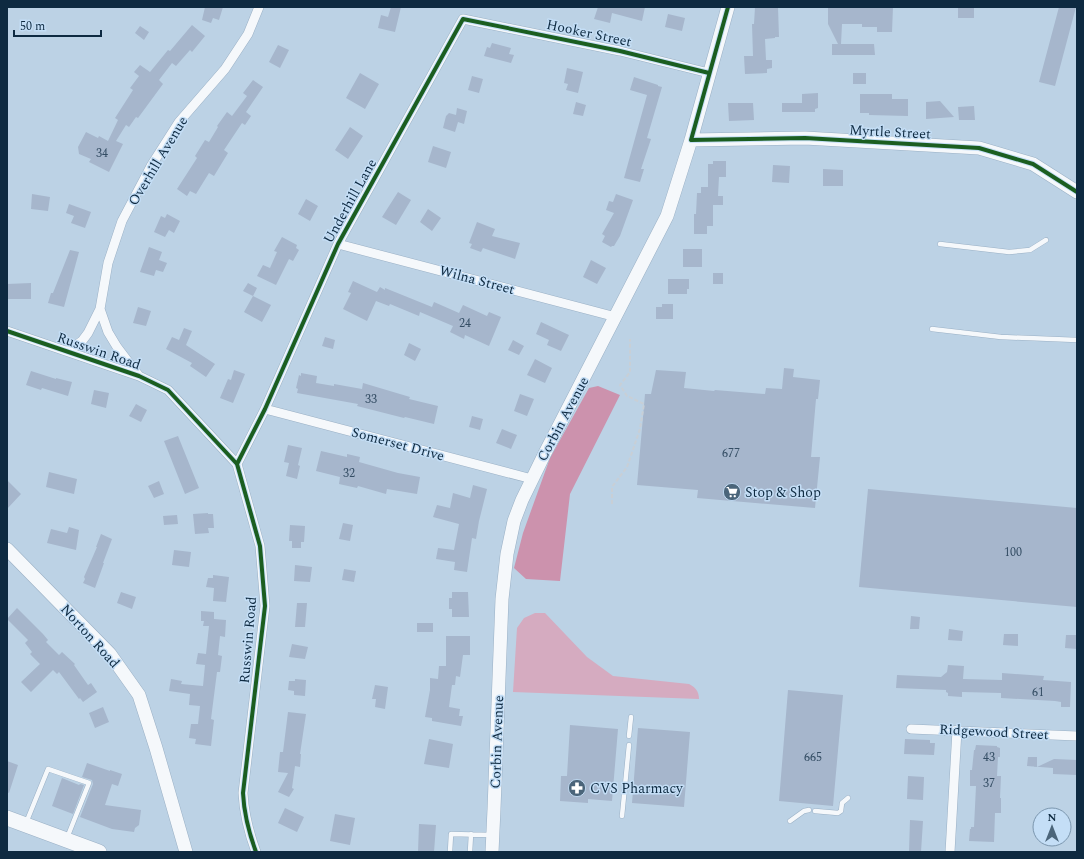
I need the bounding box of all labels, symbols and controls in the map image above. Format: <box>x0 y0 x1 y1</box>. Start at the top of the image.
scale bar <box>14 12 101 38</box>
street label: Hooker Street <box>544 14 634 52</box>
text: 50 m <box>20 17 45 36</box>
street label: Overhill Avenue <box>123 112 193 210</box>
street label: Myrtle Street <box>849 119 931 145</box>
house number: 34 <box>96 144 108 163</box>
street label: Underhill Lane <box>318 155 382 247</box>
street label: Wilna Street <box>437 260 517 300</box>
house number: 24 <box>459 314 471 333</box>
street label: Russwin Road <box>54 327 144 375</box>
street label: Corbin Avenue <box>532 373 594 465</box>
house number: 33 <box>365 390 377 409</box>
street label: Somerset Drive <box>349 422 447 467</box>
house number: 677 <box>722 444 740 463</box>
house number: 32 <box>343 464 355 483</box>
supermarket icon: Stop & Shop <box>722 482 742 502</box>
place label: Stop & Shop <box>745 482 821 503</box>
house number: 100 <box>1004 543 1022 562</box>
street label: Russwin Road <box>234 595 262 684</box>
street label: Norton Road <box>55 599 125 673</box>
house number: 61 <box>1032 683 1044 702</box>
street label: Corbin Avenue <box>485 695 509 789</box>
street label: Ridgewood Street <box>939 719 1049 745</box>
house number: 665 <box>804 748 822 767</box>
house number: 43 <box>983 748 995 767</box>
house number: 37 <box>983 774 995 793</box>
pharmacy icon: CVS Pharmacy <box>567 778 587 798</box>
place label: CVS Pharmacy <box>590 778 684 799</box>
north arrow <box>1032 807 1072 847</box>
text: N <box>1048 809 1057 826</box>

